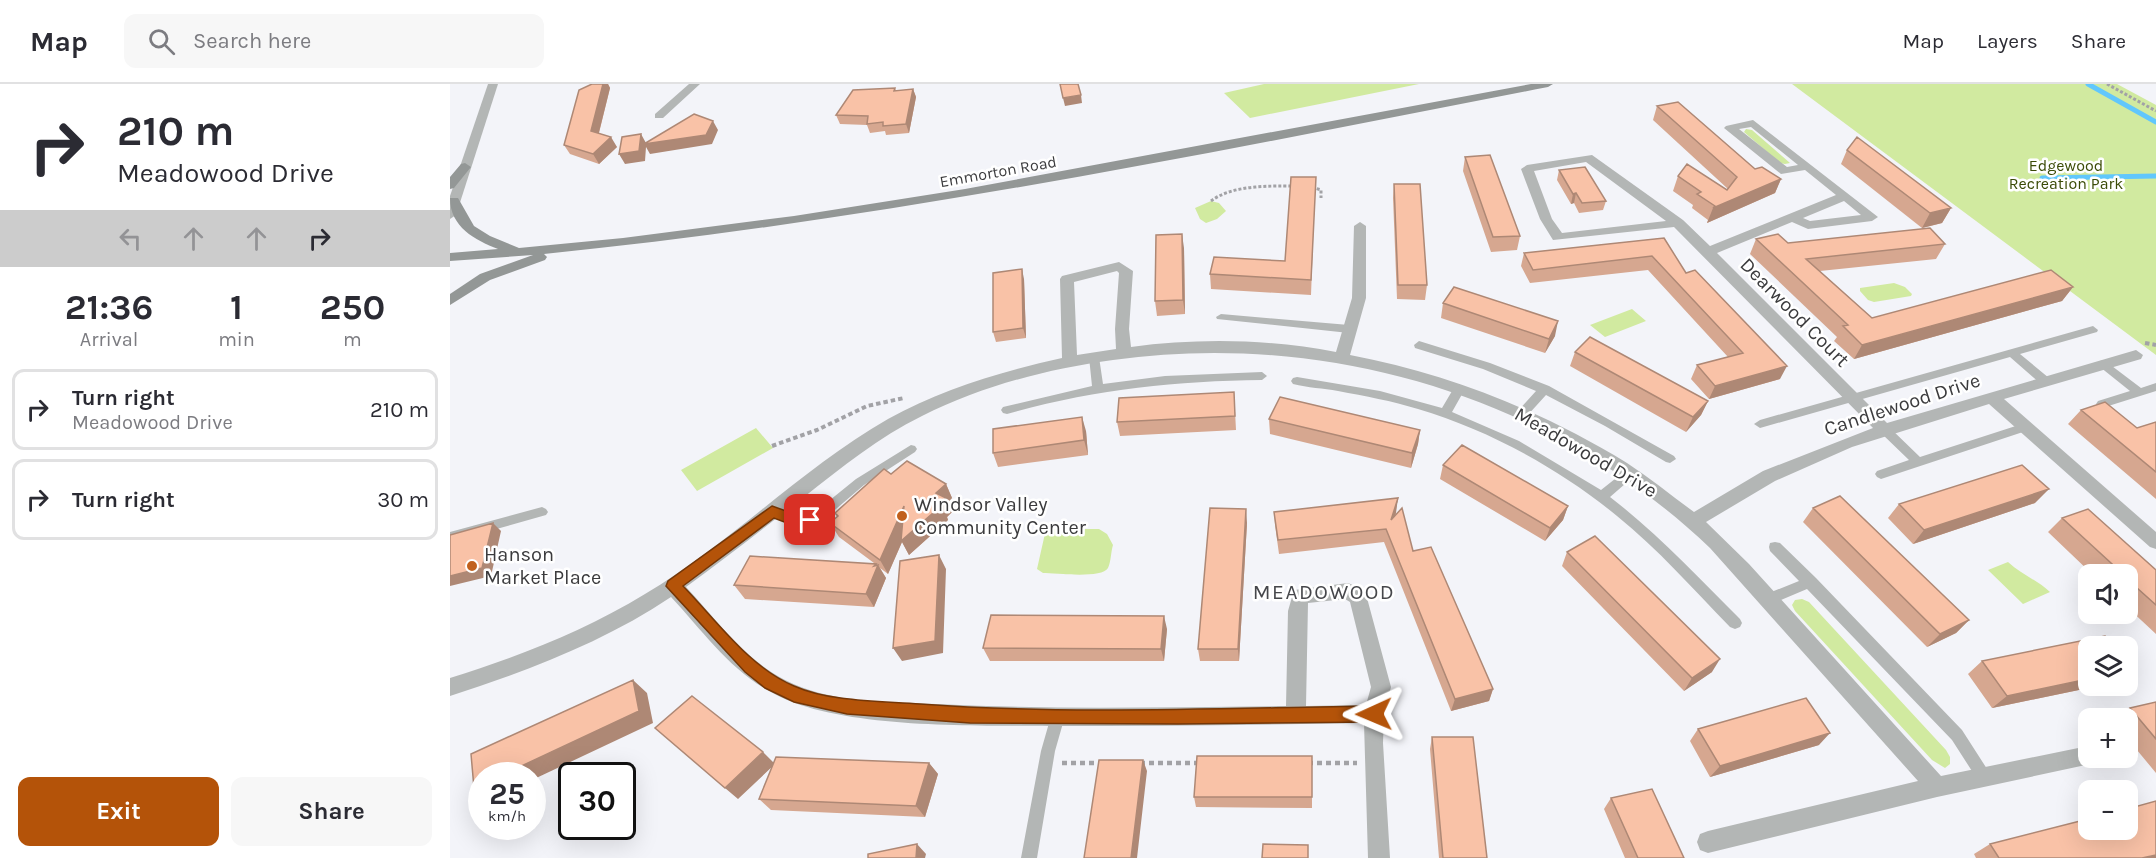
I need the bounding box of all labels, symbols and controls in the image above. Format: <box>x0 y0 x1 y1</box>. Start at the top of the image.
search box <box>124 14 544 68</box>
text: Map <box>30 25 88 58</box>
icon: search <box>145 25 178 58</box>
text: Search here <box>193 28 311 54</box>
text: Map <box>1902 29 1944 53</box>
text: Layers <box>1977 29 2038 53</box>
text: Share <box>2071 29 2126 53</box>
text: 210 m <box>117 106 234 156</box>
icon: right <box>18 108 96 186</box>
street label: Emmorton Road <box>938 152 1058 191</box>
park label: Edgewood Recreation Park <box>2009 156 2123 193</box>
text: Meadowood Drive <box>117 157 334 189</box>
icon: left <box>114 222 147 255</box>
icon: ahead <box>177 222 210 255</box>
icon: ahead <box>240 222 273 255</box>
icon: right <box>303 222 336 255</box>
street label: Dearwood Court <box>1735 253 1854 372</box>
text: 21:36 <box>65 286 153 328</box>
text: 1 <box>230 286 243 328</box>
text: 250 <box>320 286 385 328</box>
text: Arrival <box>80 328 138 351</box>
text: min <box>218 328 255 351</box>
text: m <box>343 328 362 351</box>
street label: Candlewood Drive <box>1821 368 1983 441</box>
text: Turn right <box>72 385 175 411</box>
icon: right <box>21 393 54 426</box>
text: 210 m <box>370 397 429 423</box>
street label: Meadowood Drive <box>1510 402 1661 503</box>
text: Meadowood Drive <box>72 411 233 434</box>
icon: right <box>21 483 54 516</box>
text: Turn right <box>72 487 175 513</box>
text: 30 m <box>377 487 429 513</box>
place label: Windsor Valley Community Center <box>914 493 1087 539</box>
pin <box>784 494 835 545</box>
icon: arrive <box>793 503 826 536</box>
marker: Windsor Valley Community Center <box>895 509 909 523</box>
place label: Hanson Market Place <box>484 543 601 589</box>
marker: Hanson Market Place <box>465 559 479 573</box>
map controls <box>2078 564 2138 840</box>
button: sound <box>2078 564 2138 624</box>
district label: MEADOWOOD <box>1253 580 1395 604</box>
button: layers <box>2078 636 2138 696</box>
position arrow <box>1342 682 1406 746</box>
button: + <box>2078 708 2138 768</box>
speed limit sign: 30 <box>558 762 636 840</box>
text: 25 <box>489 776 525 812</box>
button: Exit <box>18 777 219 846</box>
button: Share <box>231 777 432 846</box>
button: − <box>2078 780 2138 840</box>
text: km/h <box>488 807 526 825</box>

